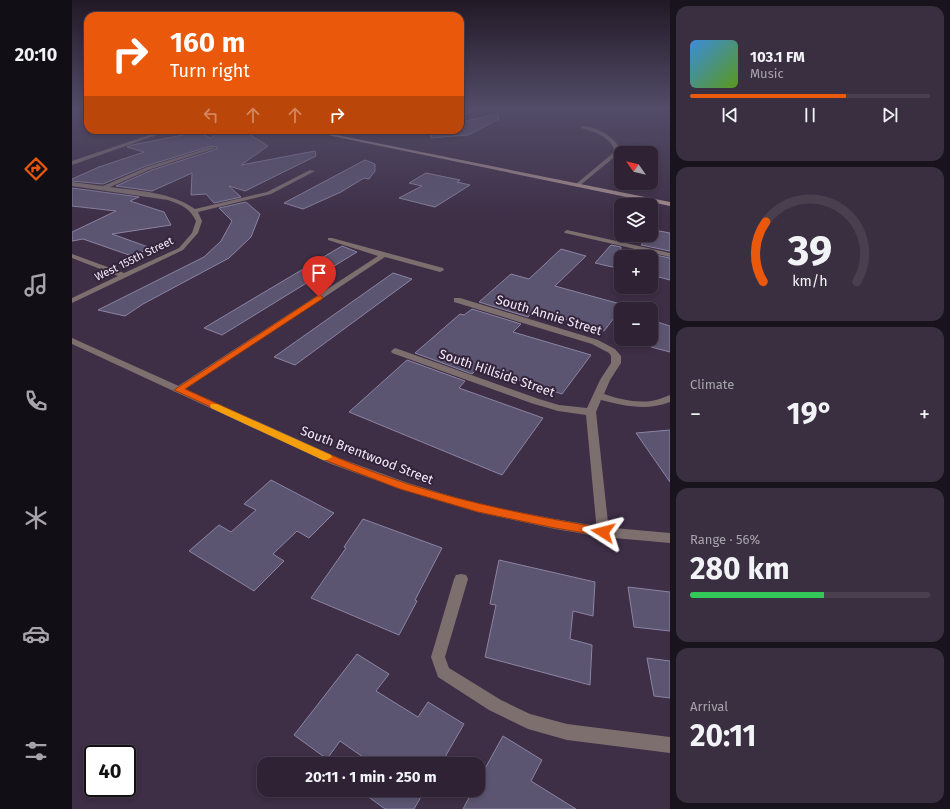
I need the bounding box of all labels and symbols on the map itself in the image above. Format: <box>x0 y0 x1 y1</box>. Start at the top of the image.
north arrow <box>614 146 658 190</box>
street label: West 155th Street <box>93 234 175 284</box>
pin <box>302 256 336 297</box>
street label: South Annie Street <box>494 292 604 338</box>
street label: South Hillside Street <box>437 346 557 400</box>
street label: South Brentwood Street <box>299 423 436 487</box>
position arrow <box>582 511 624 553</box>
speed limit sign: 40 <box>84 745 136 797</box>

